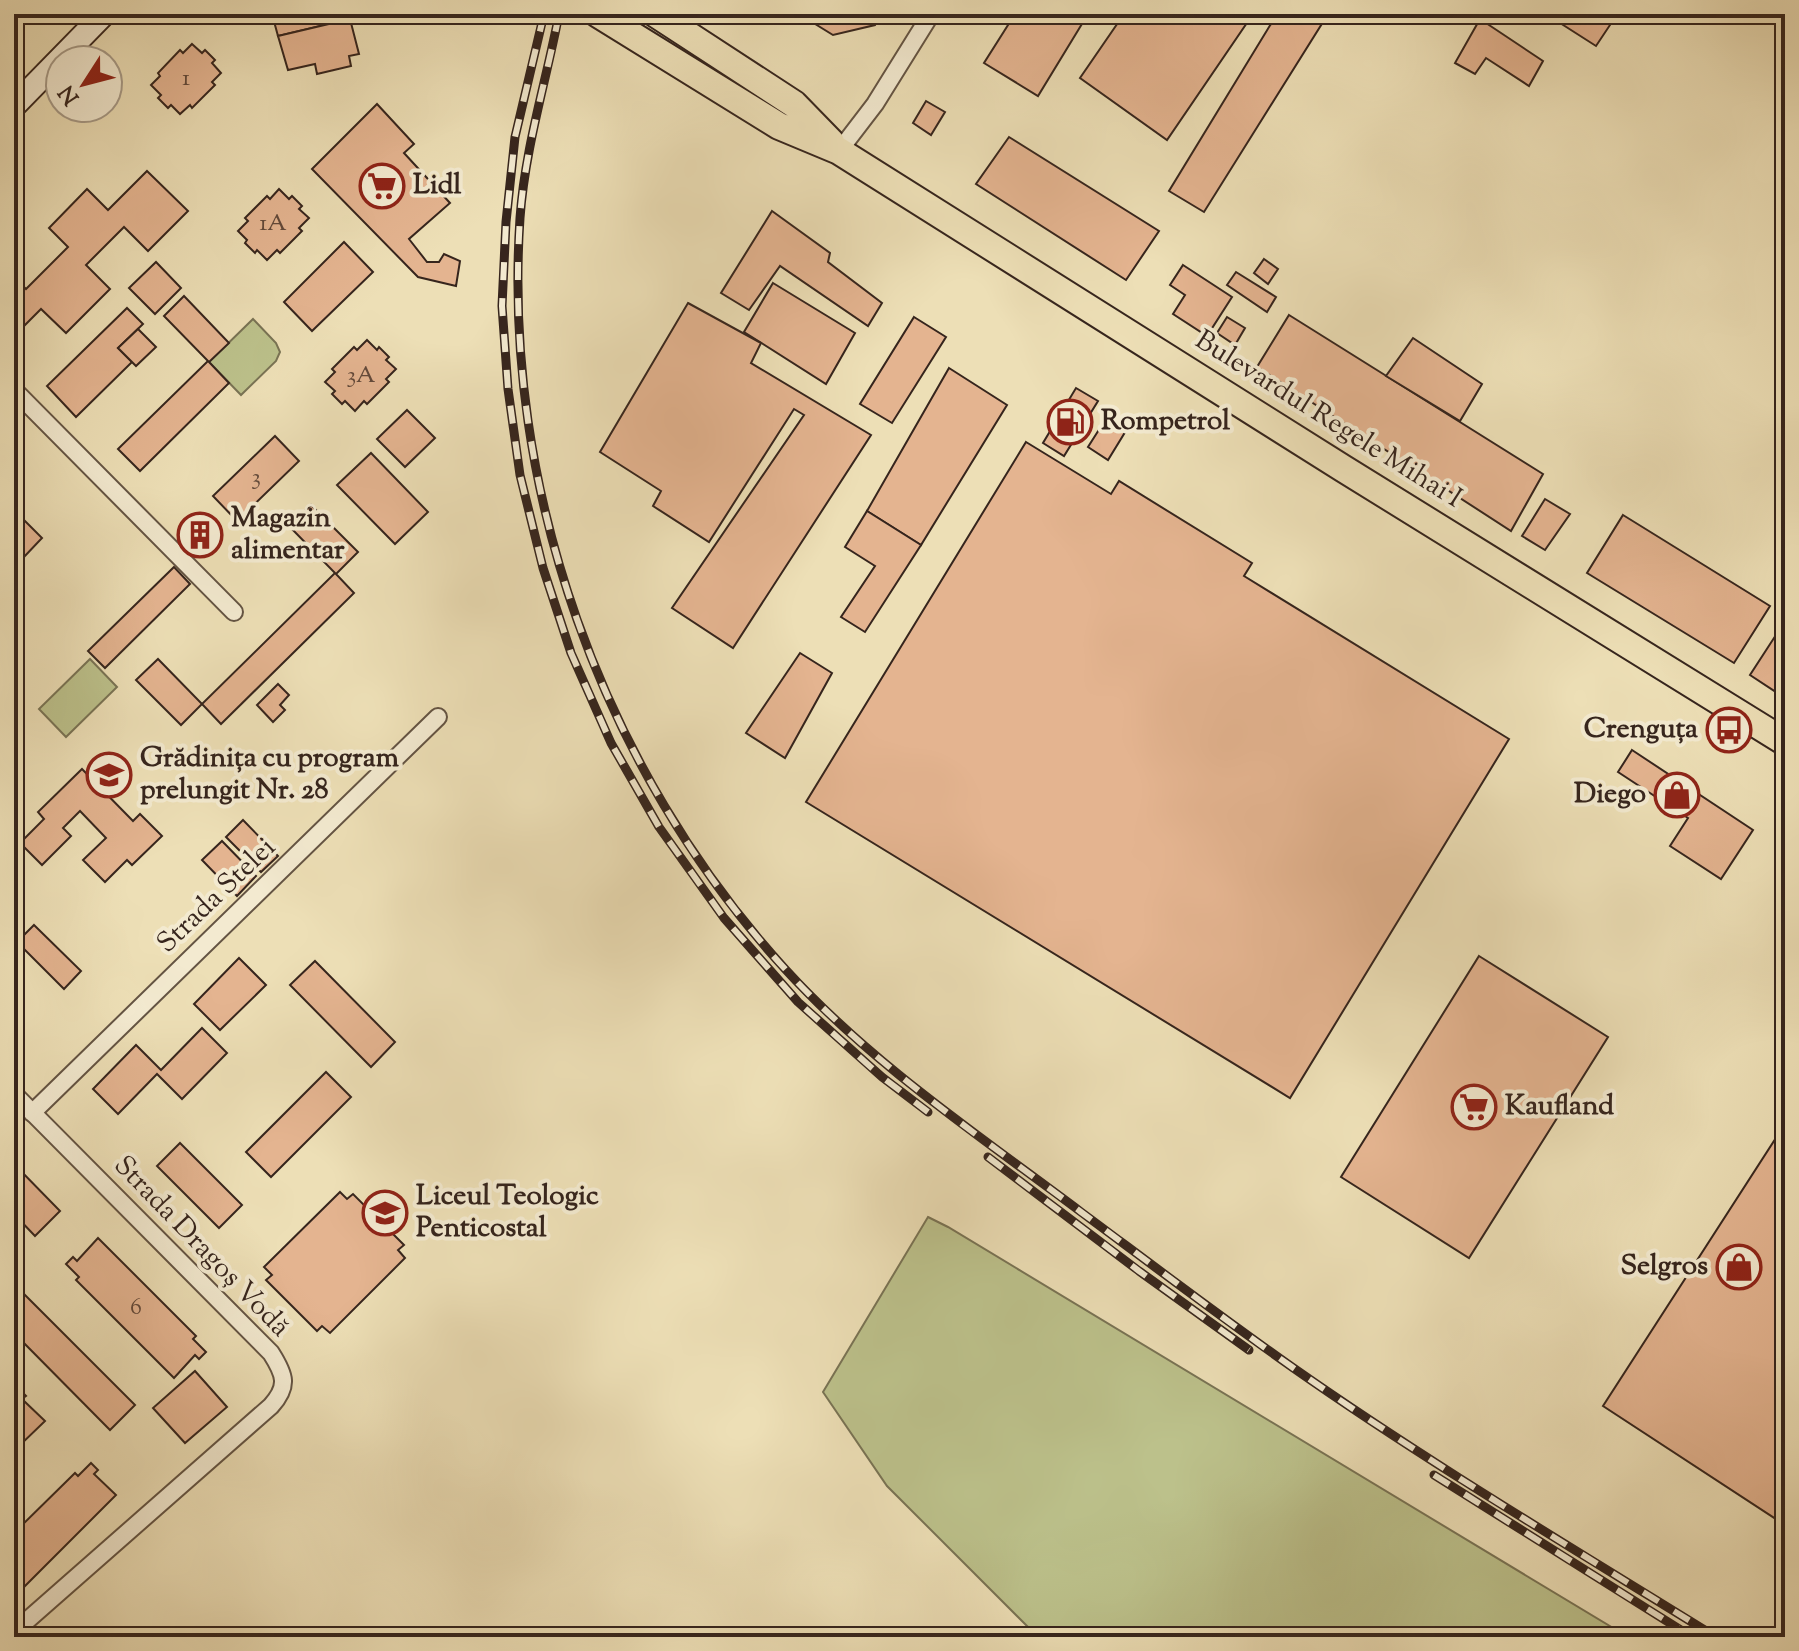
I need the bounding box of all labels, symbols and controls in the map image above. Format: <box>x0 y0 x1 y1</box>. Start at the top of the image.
north arrow <box>44 44 124 124</box>
house number: 1 <box>182 62 190 96</box>
text: N <box>52 77 88 111</box>
supermarket icon: Lidl <box>358 162 406 210</box>
place label: Lidl <box>413 166 462 206</box>
house number: 1A <box>259 207 287 241</box>
street label: Bulevardul Regele Mihai I <box>1187 321 1469 519</box>
house number: 3A <box>346 359 376 393</box>
fuel station icon: Rompetrol <box>1046 398 1094 446</box>
place label: Rompetrol <box>1101 402 1230 442</box>
house number: 3 <box>251 461 261 495</box>
place label: Magazin alimentar <box>231 499 345 571</box>
building icon: Magazin alimentar <box>176 511 224 559</box>
bus stop icon: Crenguța <box>1705 706 1753 754</box>
place label: Crenguța <box>1584 710 1698 750</box>
place label: Grădinița cu program prelungit Nr. 28 <box>140 739 400 811</box>
school or university icon: Grădinița cu program prelungit Nr. 28 <box>85 751 133 799</box>
shop icon: Diego <box>1653 771 1701 819</box>
place label: Diego <box>1574 775 1646 815</box>
street label: Strada Stelei <box>149 829 285 963</box>
supermarket icon: Kaufland <box>1450 1083 1498 1131</box>
place label: Kaufland <box>1505 1087 1614 1127</box>
street label: Strada Dragoș Vodă <box>104 1147 298 1347</box>
place label: Liceul Teologic Penticostal <box>416 1177 599 1249</box>
school or university icon: Liceul Teologic Penticostal <box>361 1189 409 1237</box>
shop icon: Selgros <box>1715 1243 1763 1291</box>
place label: Selgros <box>1620 1247 1708 1287</box>
house number: 6 <box>130 1291 142 1325</box>

